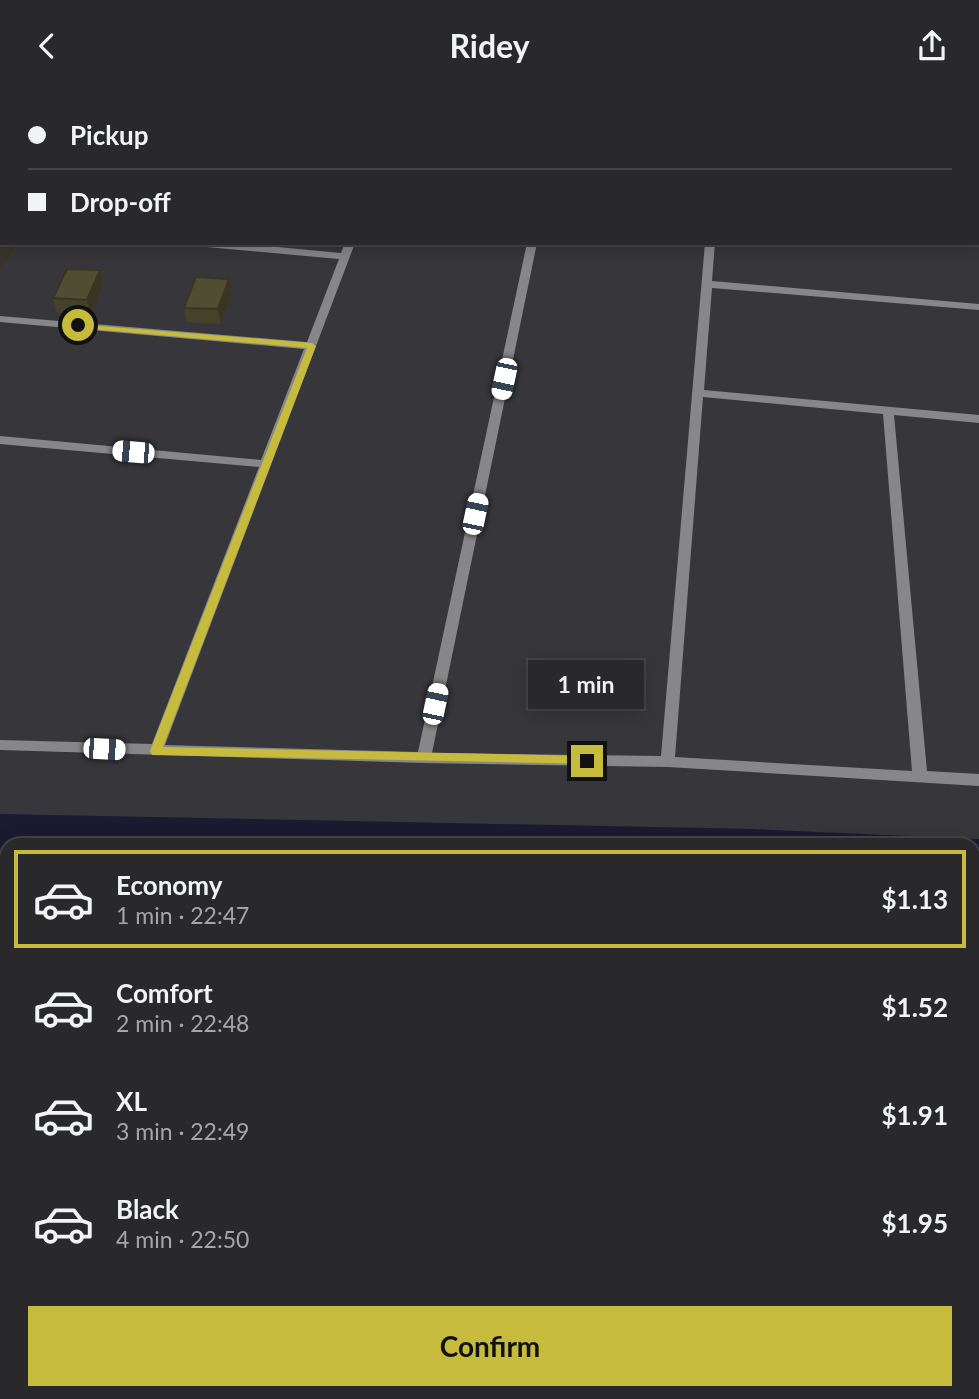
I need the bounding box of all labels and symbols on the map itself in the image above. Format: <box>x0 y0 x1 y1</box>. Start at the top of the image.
route start <box>62 309 94 341</box>
car <box>490 356 519 402</box>
car <box>112 440 155 464</box>
car <box>461 491 490 537</box>
callout: 1 min <box>529 659 645 709</box>
car <box>421 681 450 727</box>
car <box>83 737 126 761</box>
route end <box>571 745 603 777</box>

